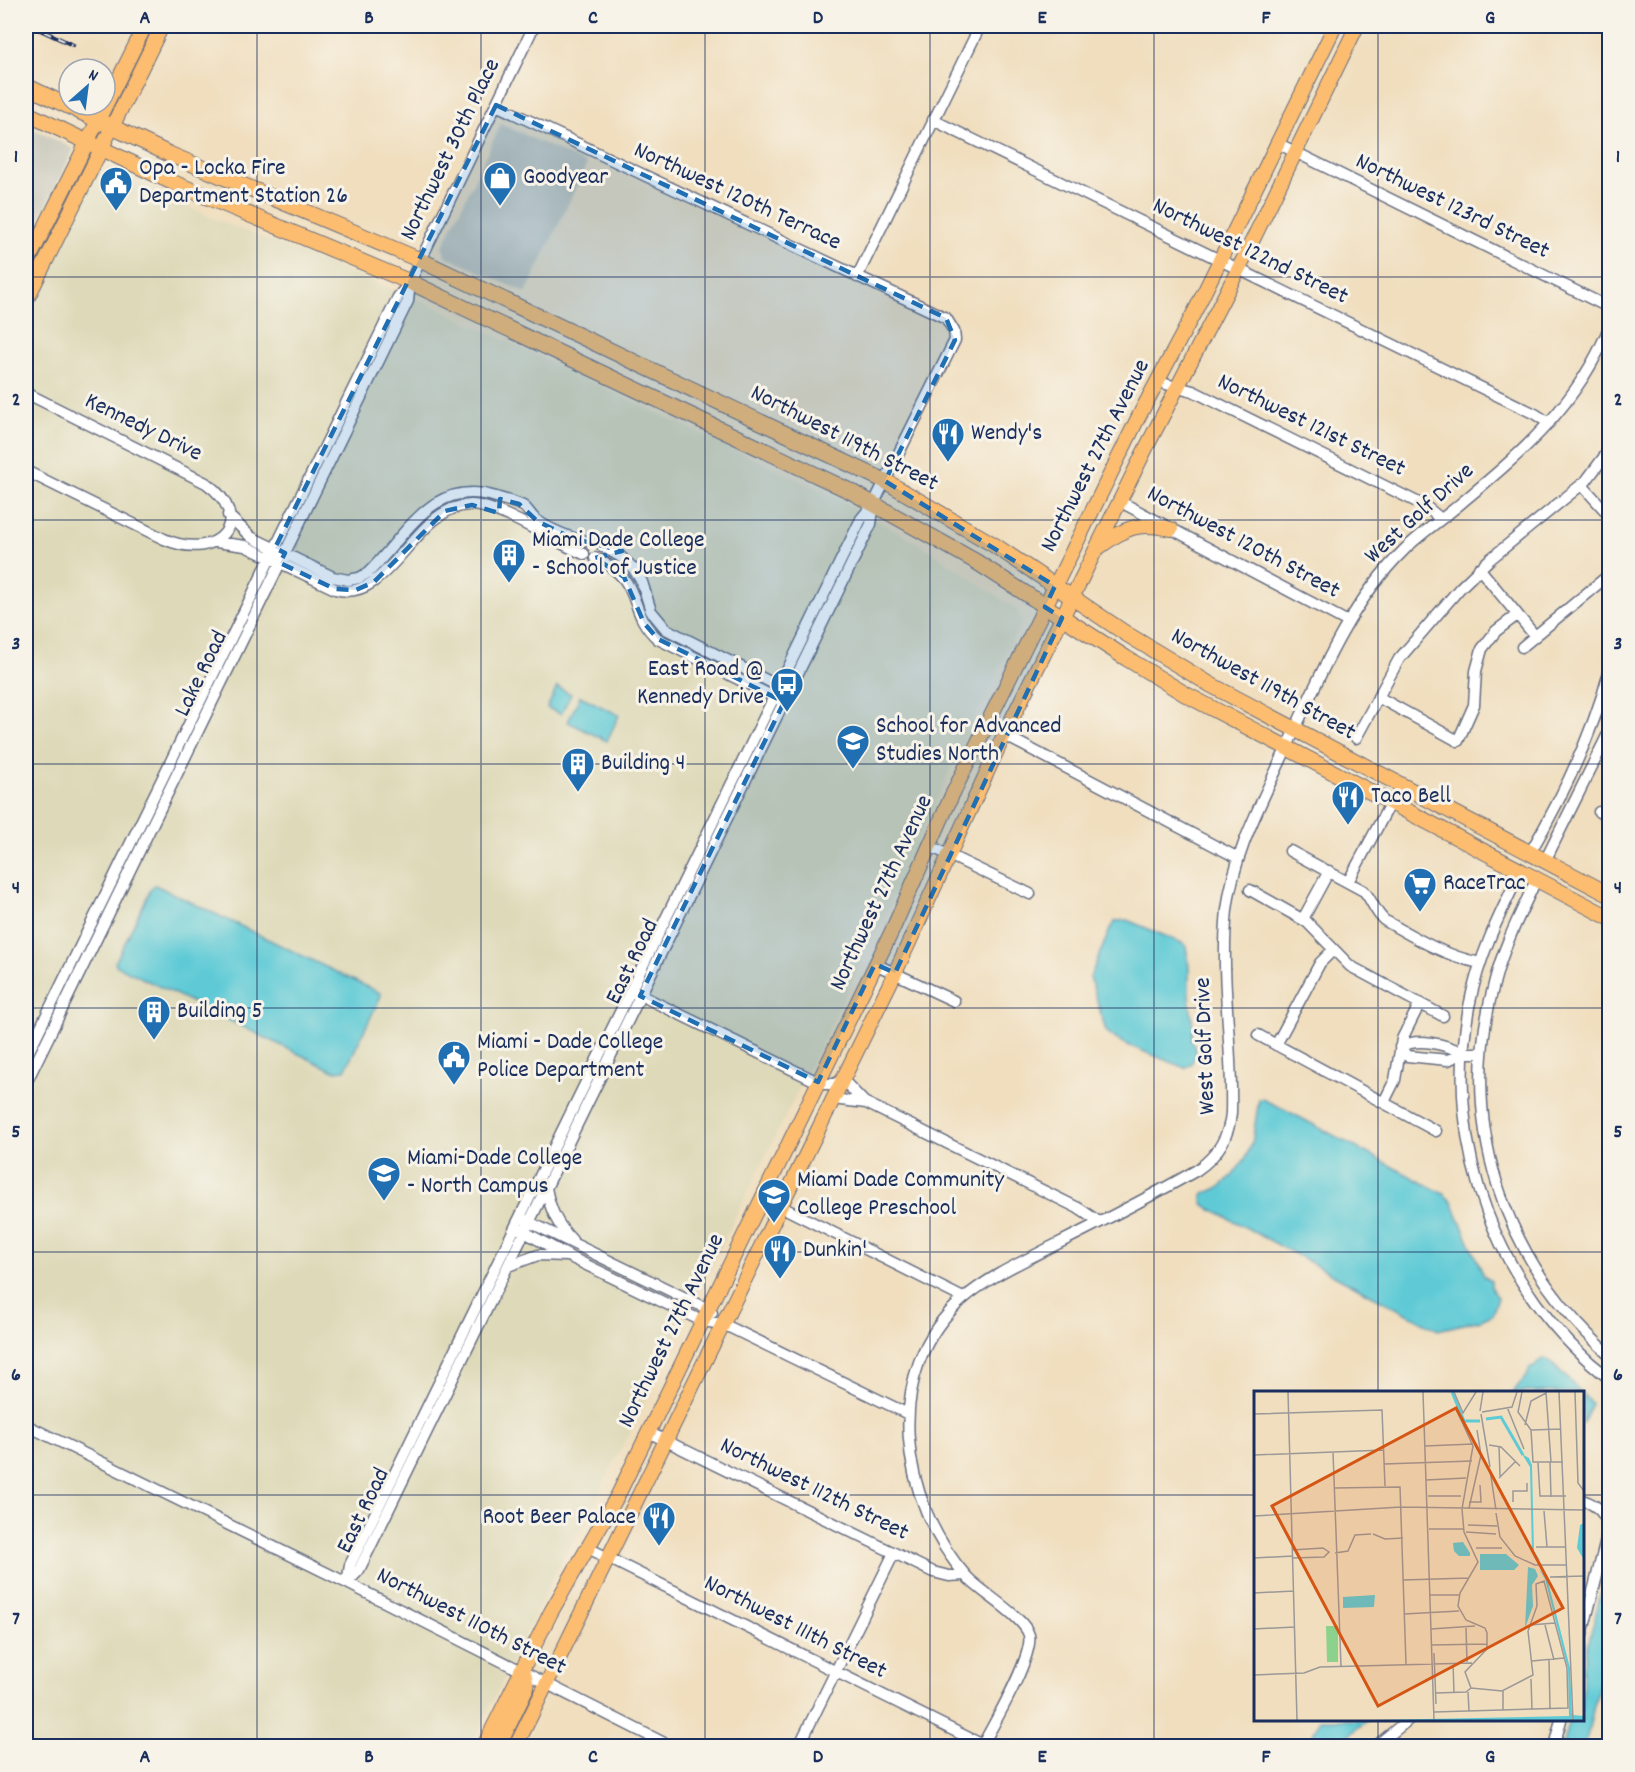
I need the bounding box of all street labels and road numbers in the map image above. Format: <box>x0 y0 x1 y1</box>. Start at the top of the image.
street label: Northwest 30th Place <box>392 53 510 247</box>
street label: Northwest 120th Terrace <box>628 134 846 260</box>
street label: Northwest 123rd Street <box>1349 145 1555 269</box>
street label: Northwest 122nd Street <box>1146 190 1354 314</box>
street label: Northwest 27th Avenue <box>1033 354 1159 558</box>
street label: Northwest 121st Street <box>1211 366 1411 486</box>
street label: Northwest 119th Street <box>744 377 944 501</box>
street label: Kennedy Drive <box>78 385 208 471</box>
street label: West Golf Drive <box>1358 455 1482 573</box>
street label: Northwest 120th Street <box>1140 478 1346 608</box>
street label: Northwest 119th Street <box>1164 620 1362 750</box>
street label: Lake Road <box>167 625 237 723</box>
street label: Northwest 27th Avenue <box>822 790 942 996</box>
street label: East Road <box>598 913 668 1011</box>
street label: West Golf Drive <box>1187 977 1225 1115</box>
street label: Northwest 27th Avenue <box>610 1228 734 1434</box>
street label: Northwest 112th Street <box>714 1429 914 1551</box>
street label: East Road <box>329 1462 399 1560</box>
street label: Northwest 110th Street <box>370 1559 572 1685</box>
street label: Northwest 111th Street <box>698 1567 892 1689</box>

